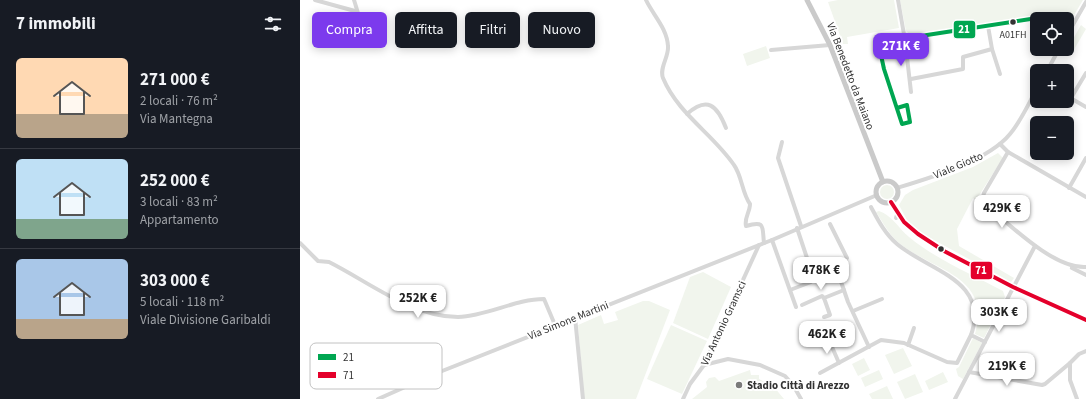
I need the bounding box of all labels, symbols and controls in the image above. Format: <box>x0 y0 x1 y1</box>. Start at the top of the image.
text: 7 immobili <box>16 12 96 36</box>
chip: Compra <box>312 12 387 48</box>
chip: Affitta <box>395 12 457 48</box>
chip: Filtri <box>465 12 520 48</box>
chip: Nuovo <box>528 12 595 48</box>
map controls <box>1030 12 1074 160</box>
button: locate <box>1030 12 1074 56</box>
icon: filters <box>262 13 284 35</box>
marker: A01FH <box>1008 17 1018 27</box>
street label: Via Benedetto da Maiano <box>823 20 878 132</box>
line badge: 21 <box>953 20 976 39</box>
text: 21 <box>958 22 970 37</box>
place label: A01FH <box>1000 28 1026 42</box>
pin: 271K € <box>868 33 934 67</box>
text: 271K € <box>882 37 920 55</box>
button: + <box>1030 64 1074 108</box>
text: 271 000 € <box>140 68 210 92</box>
icon: home <box>48 74 96 122</box>
text: 2 locali · 76 m² <box>140 92 218 110</box>
text: Via Mantegna <box>140 110 213 128</box>
button: − <box>1030 116 1074 160</box>
street label: Viale Giotto <box>931 148 985 183</box>
text: 252 000 € <box>140 169 210 193</box>
icon: home <box>48 175 96 223</box>
text: 3 locali · 83 m² <box>140 193 218 211</box>
pin: 429K € <box>969 195 1035 229</box>
text: 429K € <box>983 199 1021 217</box>
text: Appartamento <box>140 211 219 229</box>
unlabelled marker <box>936 244 946 254</box>
pin: 478K € <box>788 257 854 291</box>
text: 478K € <box>802 261 840 279</box>
line badge: 71 <box>970 261 993 280</box>
text: 71 <box>975 263 987 278</box>
text: 303 000 € <box>140 269 210 293</box>
icon: home <box>48 275 96 323</box>
street label: Via Antonio Gramsci <box>697 278 750 368</box>
pin: 252K € <box>385 285 451 319</box>
text: 252K € <box>399 289 437 307</box>
text: 5 locali · 118 m² <box>140 293 224 311</box>
street label: Via Simone Martini <box>526 297 611 344</box>
pin: 303K € <box>966 299 1032 333</box>
text: 303K € <box>980 303 1018 321</box>
text: Viale Divisione Garibaldi <box>140 311 271 329</box>
pin: 462K € <box>794 321 860 355</box>
text: 462K € <box>808 325 846 343</box>
legend <box>310 343 442 389</box>
text: 21 <box>343 350 354 365</box>
pin: 219K € <box>974 353 1040 387</box>
text: 219K € <box>988 357 1026 375</box>
text: 71 <box>343 368 354 383</box>
place label: Stadio Città di Arezzo <box>747 378 850 393</box>
marker: Stadio Città di Arezzo <box>734 380 744 390</box>

